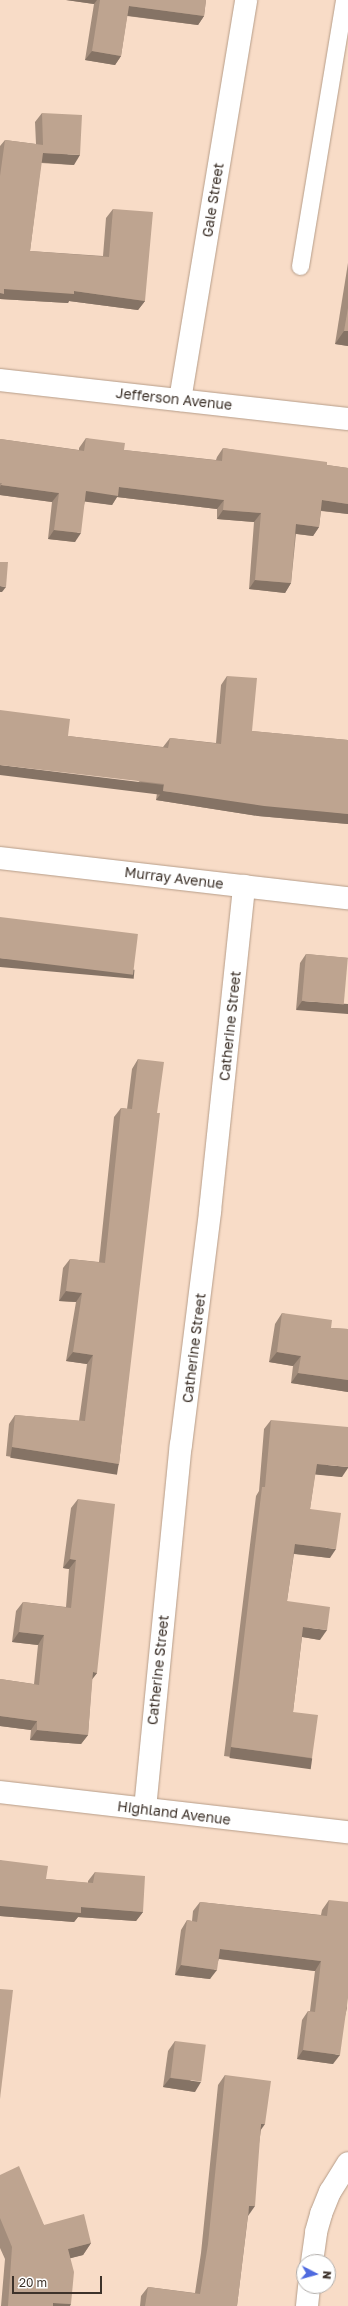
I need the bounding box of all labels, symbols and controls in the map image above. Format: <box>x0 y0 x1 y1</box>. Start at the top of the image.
street label: Gale Street <box>199 162 227 238</box>
street label: Jefferson Avenue <box>115 385 233 413</box>
street label: Murray Avenue <box>124 864 224 892</box>
street label: Catherine Street <box>216 970 244 1082</box>
street label: Catherine Street <box>179 1292 209 1404</box>
street label: Catherine Street <box>144 1614 172 1726</box>
street label: Highland Avenue <box>116 1798 232 1828</box>
north arrow <box>296 2254 336 2294</box>
scale bar <box>14 2268 104 2294</box>
text: N <box>321 2270 334 2280</box>
text: 20 m <box>19 2275 47 2290</box>

